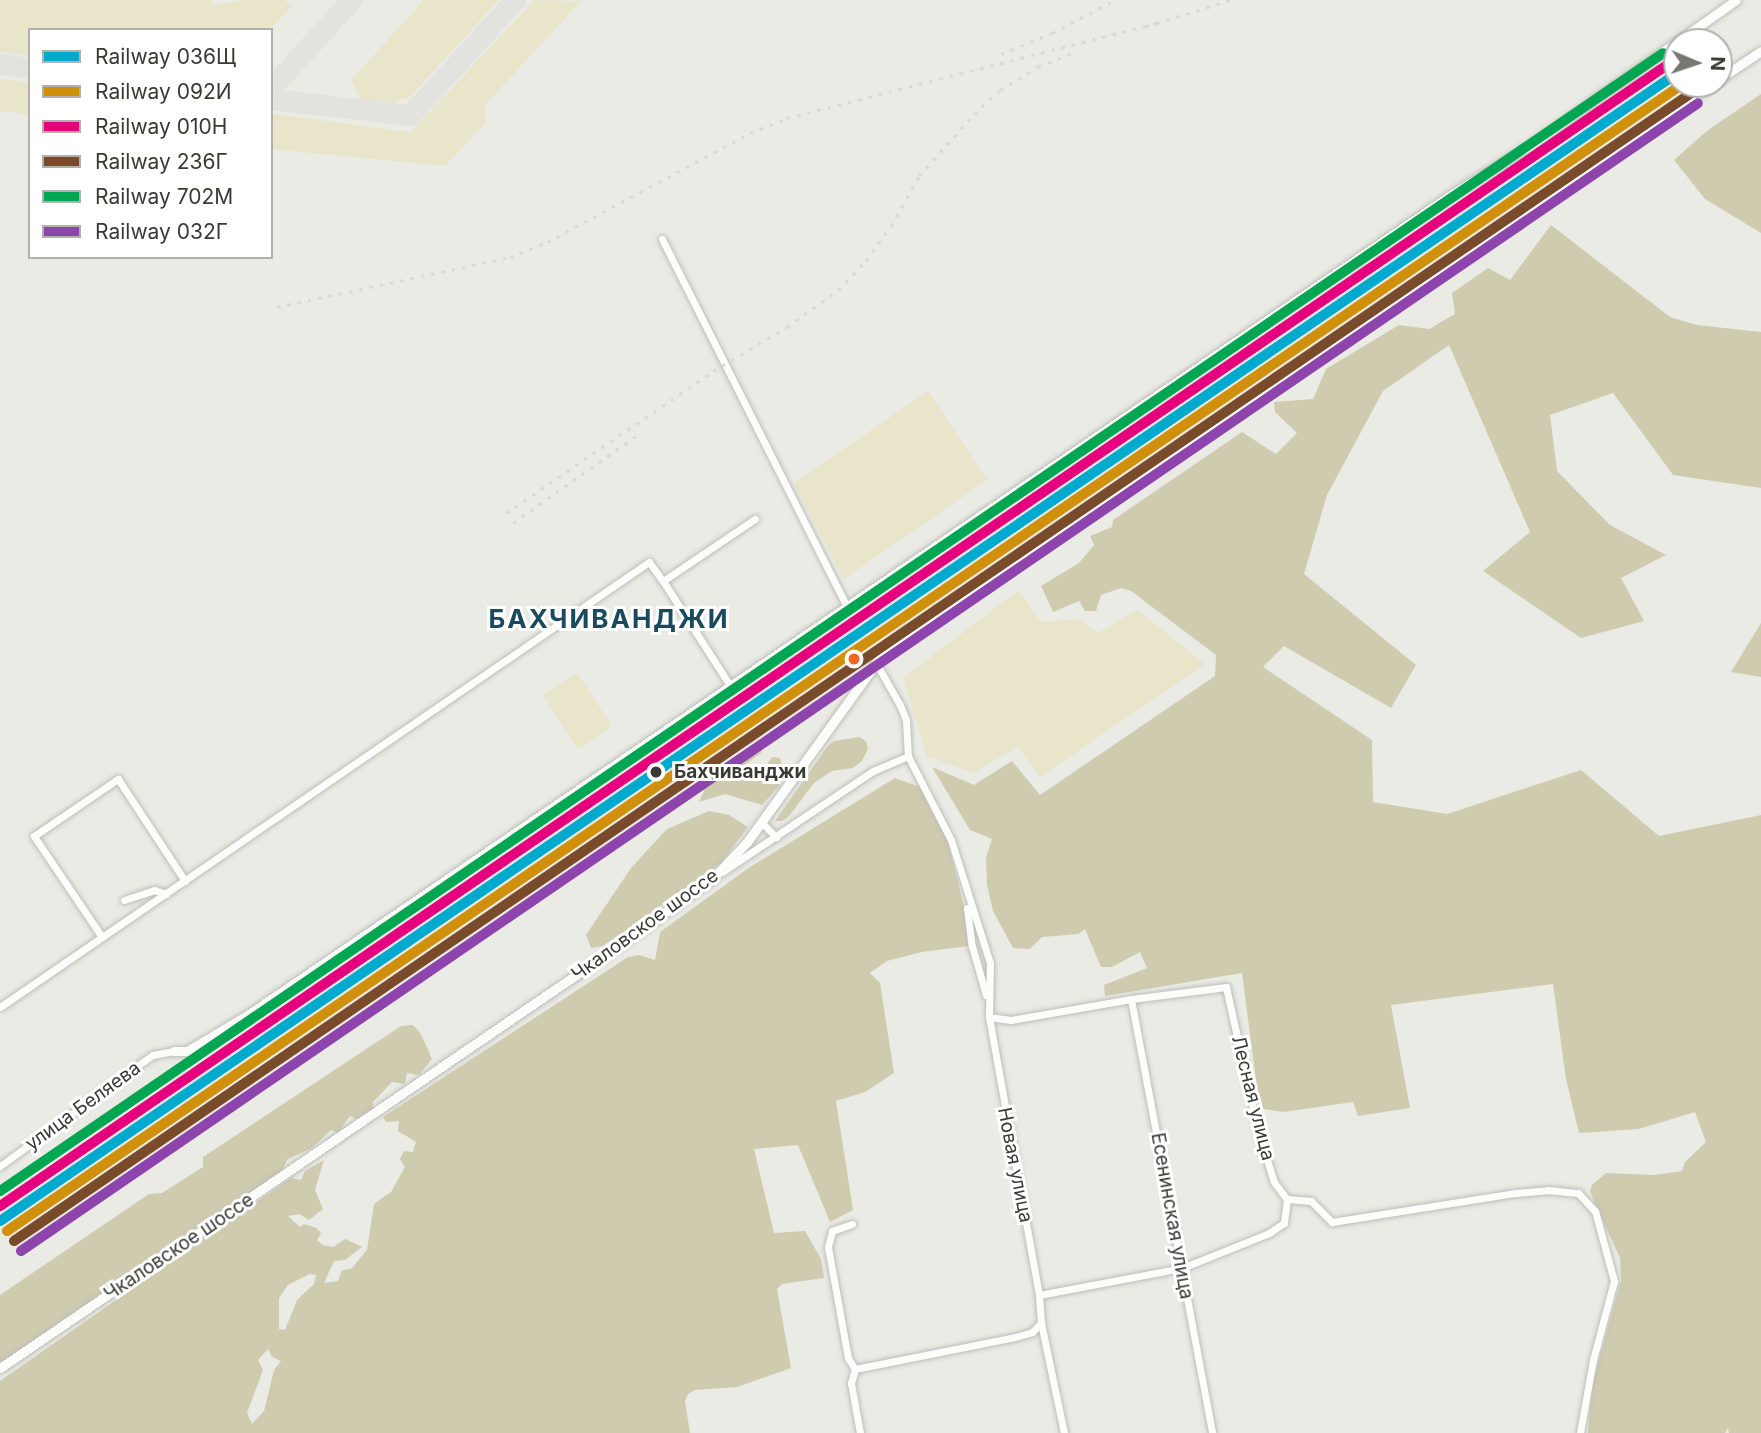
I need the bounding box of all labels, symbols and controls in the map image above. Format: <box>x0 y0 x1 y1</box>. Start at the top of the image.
legend <box>28 28 273 259</box>
north arrow <box>1663 28 1733 98</box>
text: Railway 036Щ <box>95 44 236 69</box>
text: N <box>1706 56 1729 71</box>
text: Railway 092И <box>95 79 232 104</box>
text: Railway 010Н <box>95 114 227 139</box>
text: Railway 236Г <box>95 149 228 174</box>
text: Railway 702М <box>95 184 233 209</box>
text: Railway 032Г <box>95 219 228 244</box>
district label: БАХЧИВАНДЖИ <box>490 603 728 635</box>
unlabelled marker <box>847 652 861 666</box>
marker: Бахчиванджи <box>645 761 667 783</box>
place label: Бахчиванджи <box>674 761 806 783</box>
street label: Чкаловское шоссе <box>567 864 723 986</box>
street label: Лесная улица <box>1226 1033 1280 1163</box>
street label: улица Беляева <box>21 1057 145 1155</box>
street label: Новая улица <box>993 1106 1037 1224</box>
street label: Есенинская улица <box>1146 1131 1198 1301</box>
street label: Чкаловское шоссе <box>100 1188 258 1306</box>

